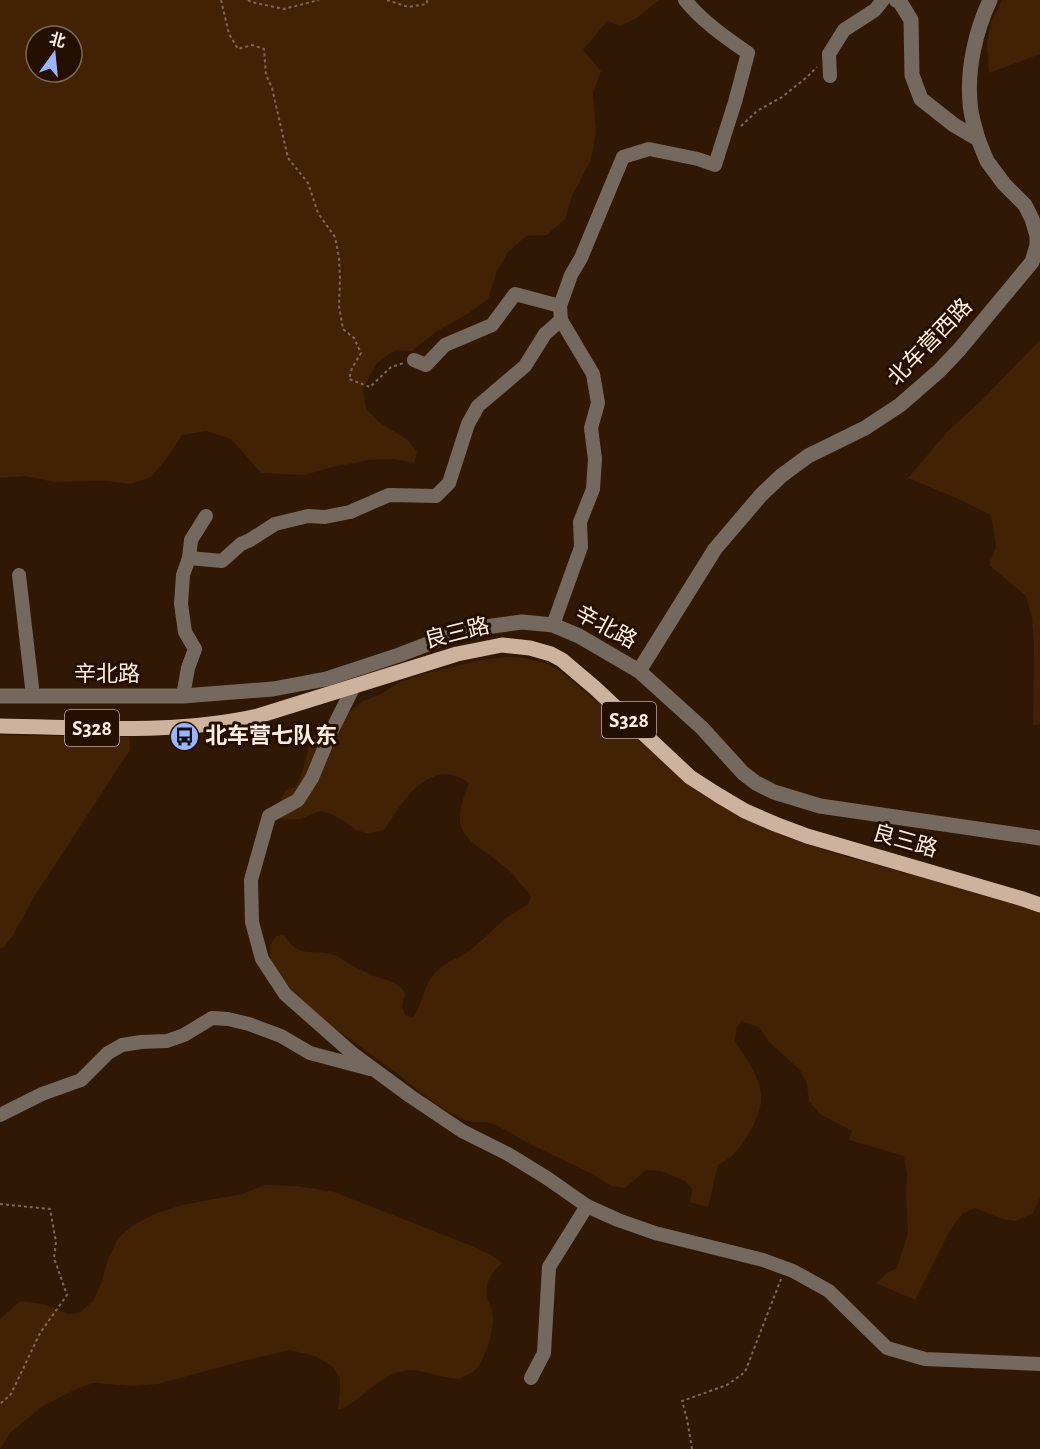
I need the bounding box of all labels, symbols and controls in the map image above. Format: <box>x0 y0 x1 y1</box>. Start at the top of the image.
north arrow <box>24 24 84 84</box>
text: 北 <box>48 30 68 50</box>
street label: 北车营西路 <box>883 294 976 389</box>
street label: 辛北路 <box>572 601 641 652</box>
street label: 良三路 <box>422 613 492 652</box>
street label: 辛北路 <box>74 662 140 685</box>
road number: S328 <box>602 702 656 738</box>
road number: S328 <box>65 710 119 746</box>
bus stop icon: 北车营七队东 <box>168 720 200 752</box>
place label: 北车营七队东 <box>205 724 337 747</box>
street label: 良三路 <box>870 820 940 861</box>

